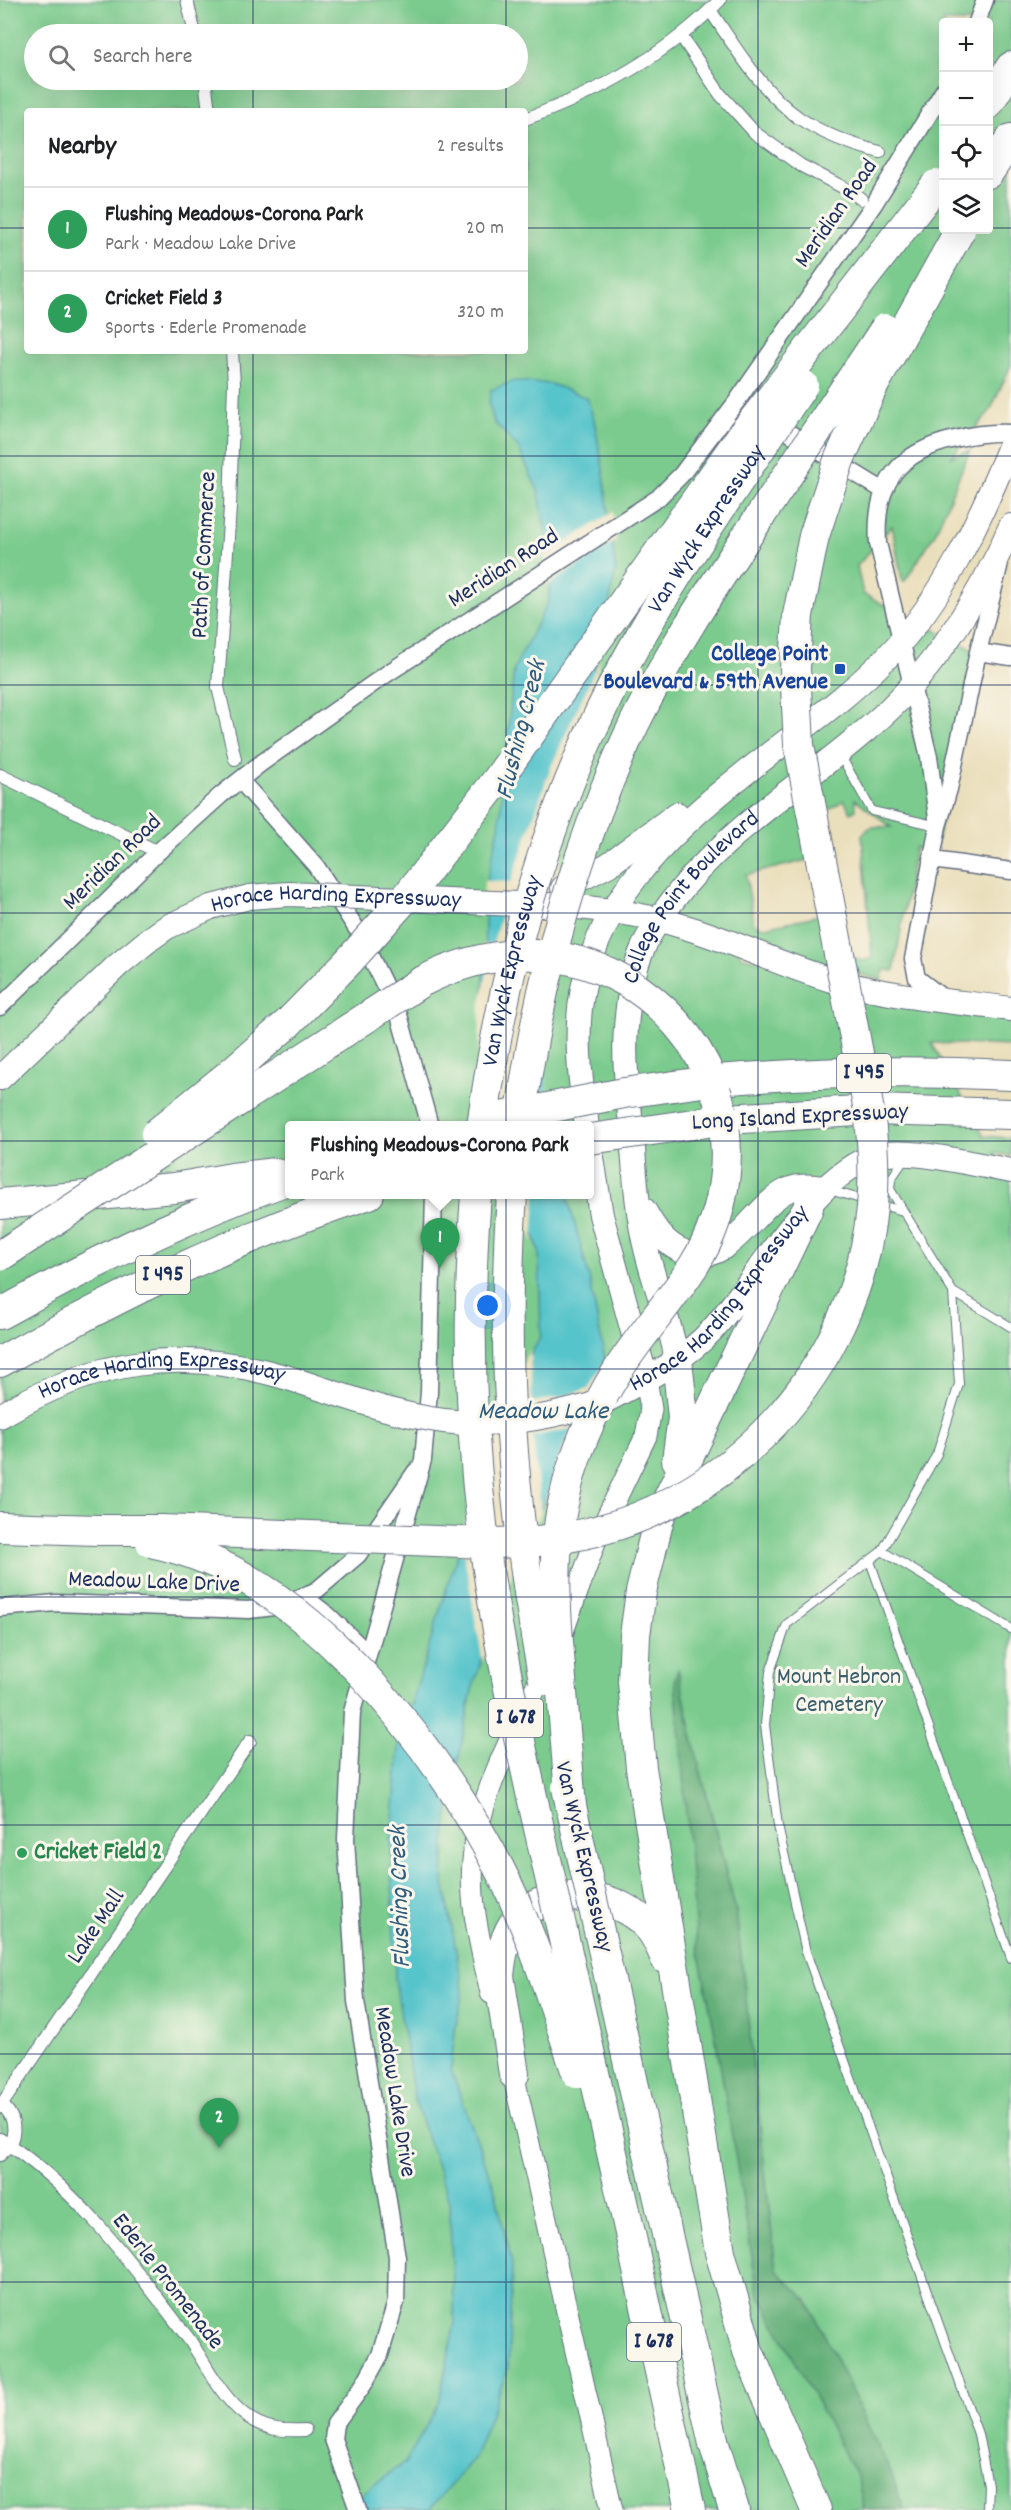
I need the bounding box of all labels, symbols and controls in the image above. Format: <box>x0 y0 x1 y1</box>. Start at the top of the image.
map controls <box>939 18 993 234</box>
button: + <box>939 18 993 72</box>
search box <box>24 24 528 90</box>
icon: search <box>45 41 78 74</box>
text: Search here <box>93 42 192 73</box>
button: − <box>939 72 993 126</box>
button: locate <box>939 126 993 180</box>
text: Nearby <box>48 129 116 166</box>
text: 2 results <box>437 133 504 161</box>
street label: Meridian Road <box>787 153 887 275</box>
button: layers <box>939 180 993 234</box>
text: Flushing Meadows-Corona Park <box>105 200 363 231</box>
text: 1 <box>65 215 70 243</box>
text: 20 m <box>466 215 504 243</box>
text: Park · Meadow Lake Drive <box>105 231 296 259</box>
text: Cricket Field 3 <box>105 284 223 315</box>
text: 2 <box>63 299 72 327</box>
text: 320 m <box>457 299 504 327</box>
text: Sports · Ederle Promenade <box>105 315 306 343</box>
street label: Van Wyck Expressway <box>640 437 776 620</box>
street label: Path of Commerce <box>184 471 226 639</box>
street label: Meridian Road <box>442 520 566 618</box>
place label: College Point Boulevard & 59th Avenue <box>603 638 828 700</box>
water label: Flushing Creek <box>487 654 558 803</box>
marker: College Point Boulevard & 59th Avenue <box>833 662 847 676</box>
street label: College Point Boulevard <box>615 803 768 987</box>
street label: Meridian Road <box>56 807 170 919</box>
street label: Van Wyck Expressway <box>474 870 553 1069</box>
street label: Horace Harding Expressway <box>207 877 463 923</box>
road number: I 495 <box>837 1054 891 1092</box>
street label: Long Island Expressway <box>691 1095 910 1141</box>
popup <box>285 1121 594 1199</box>
text: Flushing Meadows-Corona Park <box>310 1131 569 1162</box>
text: Park <box>310 1162 344 1190</box>
street label: Horace Harding Expressway <box>624 1197 819 1402</box>
pin: 1 <box>420 1218 460 1268</box>
road number: I 495 <box>136 1256 190 1294</box>
your location <box>473 1291 502 1320</box>
street label: Horace Harding Expressway <box>33 1344 290 1410</box>
water label: Meadow Lake <box>478 1394 610 1431</box>
street label: Meadow Lake Drive <box>67 1563 241 1603</box>
park label: Mount Hebron Cemetery <box>777 1661 901 1723</box>
road number: I 678 <box>489 1699 543 1737</box>
street label: Van Wyck Expressway <box>545 1758 622 1957</box>
water label: Flushing Creek <box>380 1823 422 1969</box>
place label: Cricket Field 2 <box>34 1836 162 1870</box>
marker: Cricket Field 2 <box>15 1846 29 1860</box>
street label: Lake Mall <box>59 1883 135 1971</box>
street label: Meadow Lake Drive <box>364 2004 424 2180</box>
pin: 2 <box>200 2098 238 2148</box>
street label: Ederle Promenade <box>103 2206 231 2358</box>
road number: I 678 <box>627 2323 681 2361</box>

